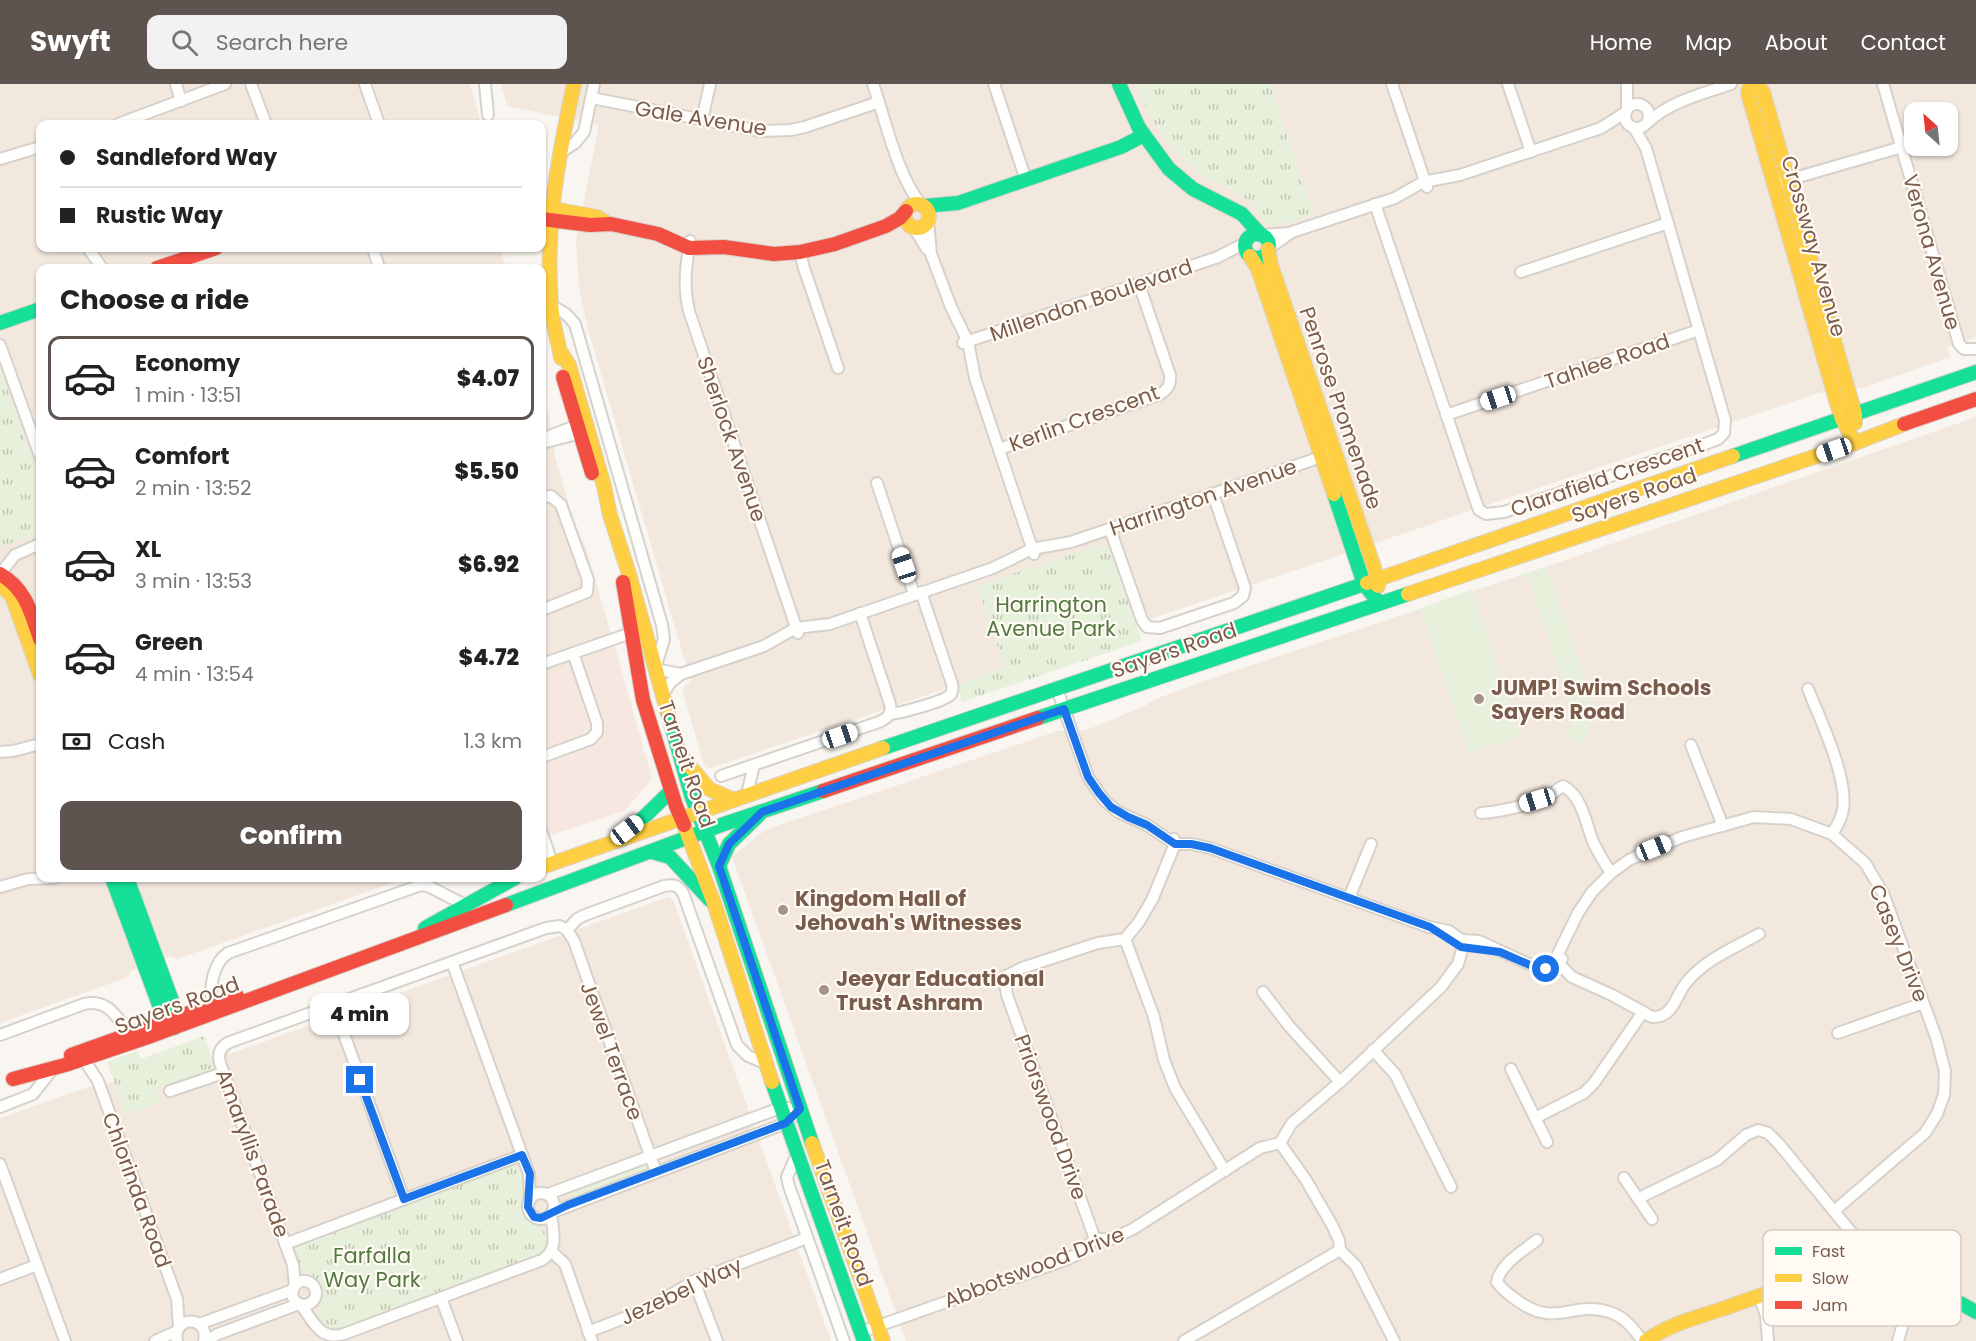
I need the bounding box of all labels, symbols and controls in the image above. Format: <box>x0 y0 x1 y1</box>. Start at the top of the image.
search box <box>147 15 567 69</box>
text: Swyft <box>30 22 111 61</box>
icon: search <box>168 26 201 59</box>
text: Search here <box>216 27 348 58</box>
text: Home <box>1590 28 1652 57</box>
text: Map <box>1685 28 1732 57</box>
text: About <box>1765 28 1828 57</box>
text: Contact <box>1861 28 1946 57</box>
street label: Gale Avenue <box>633 93 769 143</box>
north arrow <box>1904 102 1958 156</box>
map controls <box>1904 102 1958 156</box>
text: Sandleford Way <box>96 142 277 173</box>
street label: Crossway Avenue <box>1774 152 1854 340</box>
street label: Verona Avenue <box>1896 171 1968 333</box>
text: Rustic Way <box>96 200 223 231</box>
street label: Millendon Boulevard <box>986 252 1196 348</box>
text: Choose a ride <box>60 281 249 318</box>
street label: Penrose Promenade <box>1293 303 1389 513</box>
street label: Tahlee Road <box>1541 326 1673 396</box>
text: Economy <box>135 348 240 379</box>
icon: car <box>63 351 117 405</box>
street label: Sherlock Avenue <box>690 352 774 526</box>
text: $4.07 <box>457 363 519 394</box>
street label: Kerlin Crescent <box>1005 377 1163 459</box>
text: 1 min · 13:51 <box>135 381 241 409</box>
car <box>1478 384 1518 412</box>
street label: Clarafield Crescent <box>1507 430 1707 524</box>
car <box>1814 436 1854 464</box>
text: Comfort <box>135 441 229 472</box>
icon: car <box>63 444 117 498</box>
street label: Harrington Avenue <box>1106 451 1300 543</box>
text: $5.50 <box>455 456 519 487</box>
street label: Sayers Road <box>1568 460 1700 530</box>
text: 2 min · 13:52 <box>135 474 252 502</box>
text: XL <box>135 534 161 565</box>
icon: car <box>63 537 117 591</box>
car <box>890 545 918 585</box>
text: $6.92 <box>458 549 519 580</box>
text: 3 min · 13:53 <box>135 567 252 595</box>
park label: Harrington Avenue Park <box>986 590 1116 643</box>
street label: Sayers Road <box>1108 615 1240 685</box>
text: Green <box>135 627 203 658</box>
icon: car <box>63 630 117 684</box>
text: $4.72 <box>459 642 519 673</box>
text: 4 min · 13:54 <box>135 660 254 688</box>
place label: JUMP! Swim Schools Sayers Road <box>1491 673 1711 726</box>
marker: JUMP! Swim Schools Sayers Road <box>1472 692 1486 706</box>
street label: Tarneit Road <box>652 696 722 832</box>
car <box>820 722 860 750</box>
icon: cash <box>60 725 93 758</box>
text: Cash <box>108 726 165 757</box>
text: 1.3 km <box>463 727 522 755</box>
car <box>1517 786 1557 814</box>
button: Confirm <box>60 801 522 870</box>
car <box>607 812 647 848</box>
car <box>1634 833 1674 863</box>
street label: Casey Drive <box>1862 880 1936 1006</box>
place label: Kingdom Hall of Jehovah's Witnesses <box>795 884 1022 937</box>
marker: Kingdom Hall of Jehovah's Witnesses <box>776 903 790 917</box>
route start <box>1532 955 1559 982</box>
place label: Jeeyar Educational Trust Ashram <box>836 964 1044 1017</box>
street label: Sayers Road <box>111 969 243 1041</box>
street label: Jewel Terrace <box>574 978 650 1124</box>
marker: Jeeyar Educational Trust Ashram <box>817 983 831 997</box>
callout: 4 min <box>310 993 410 1035</box>
text: 4 min <box>330 1000 389 1028</box>
street label: Priorswood Drive <box>1008 1030 1094 1204</box>
street label: Amaryllis Parade <box>209 1065 297 1241</box>
route end <box>346 1066 373 1093</box>
street label: Chlorinda Road <box>95 1108 179 1272</box>
street label: Tarneit Road <box>808 1156 880 1290</box>
street label: Abbotswood Drive <box>940 1219 1128 1315</box>
legend <box>1763 1230 1961 1326</box>
text: Fast <box>1812 1240 1845 1263</box>
park label: Farfalla Way Park <box>323 1241 421 1294</box>
street label: Jezebel Way <box>615 1250 747 1332</box>
text: Slow <box>1812 1267 1849 1290</box>
text: Jam <box>1812 1294 1848 1317</box>

